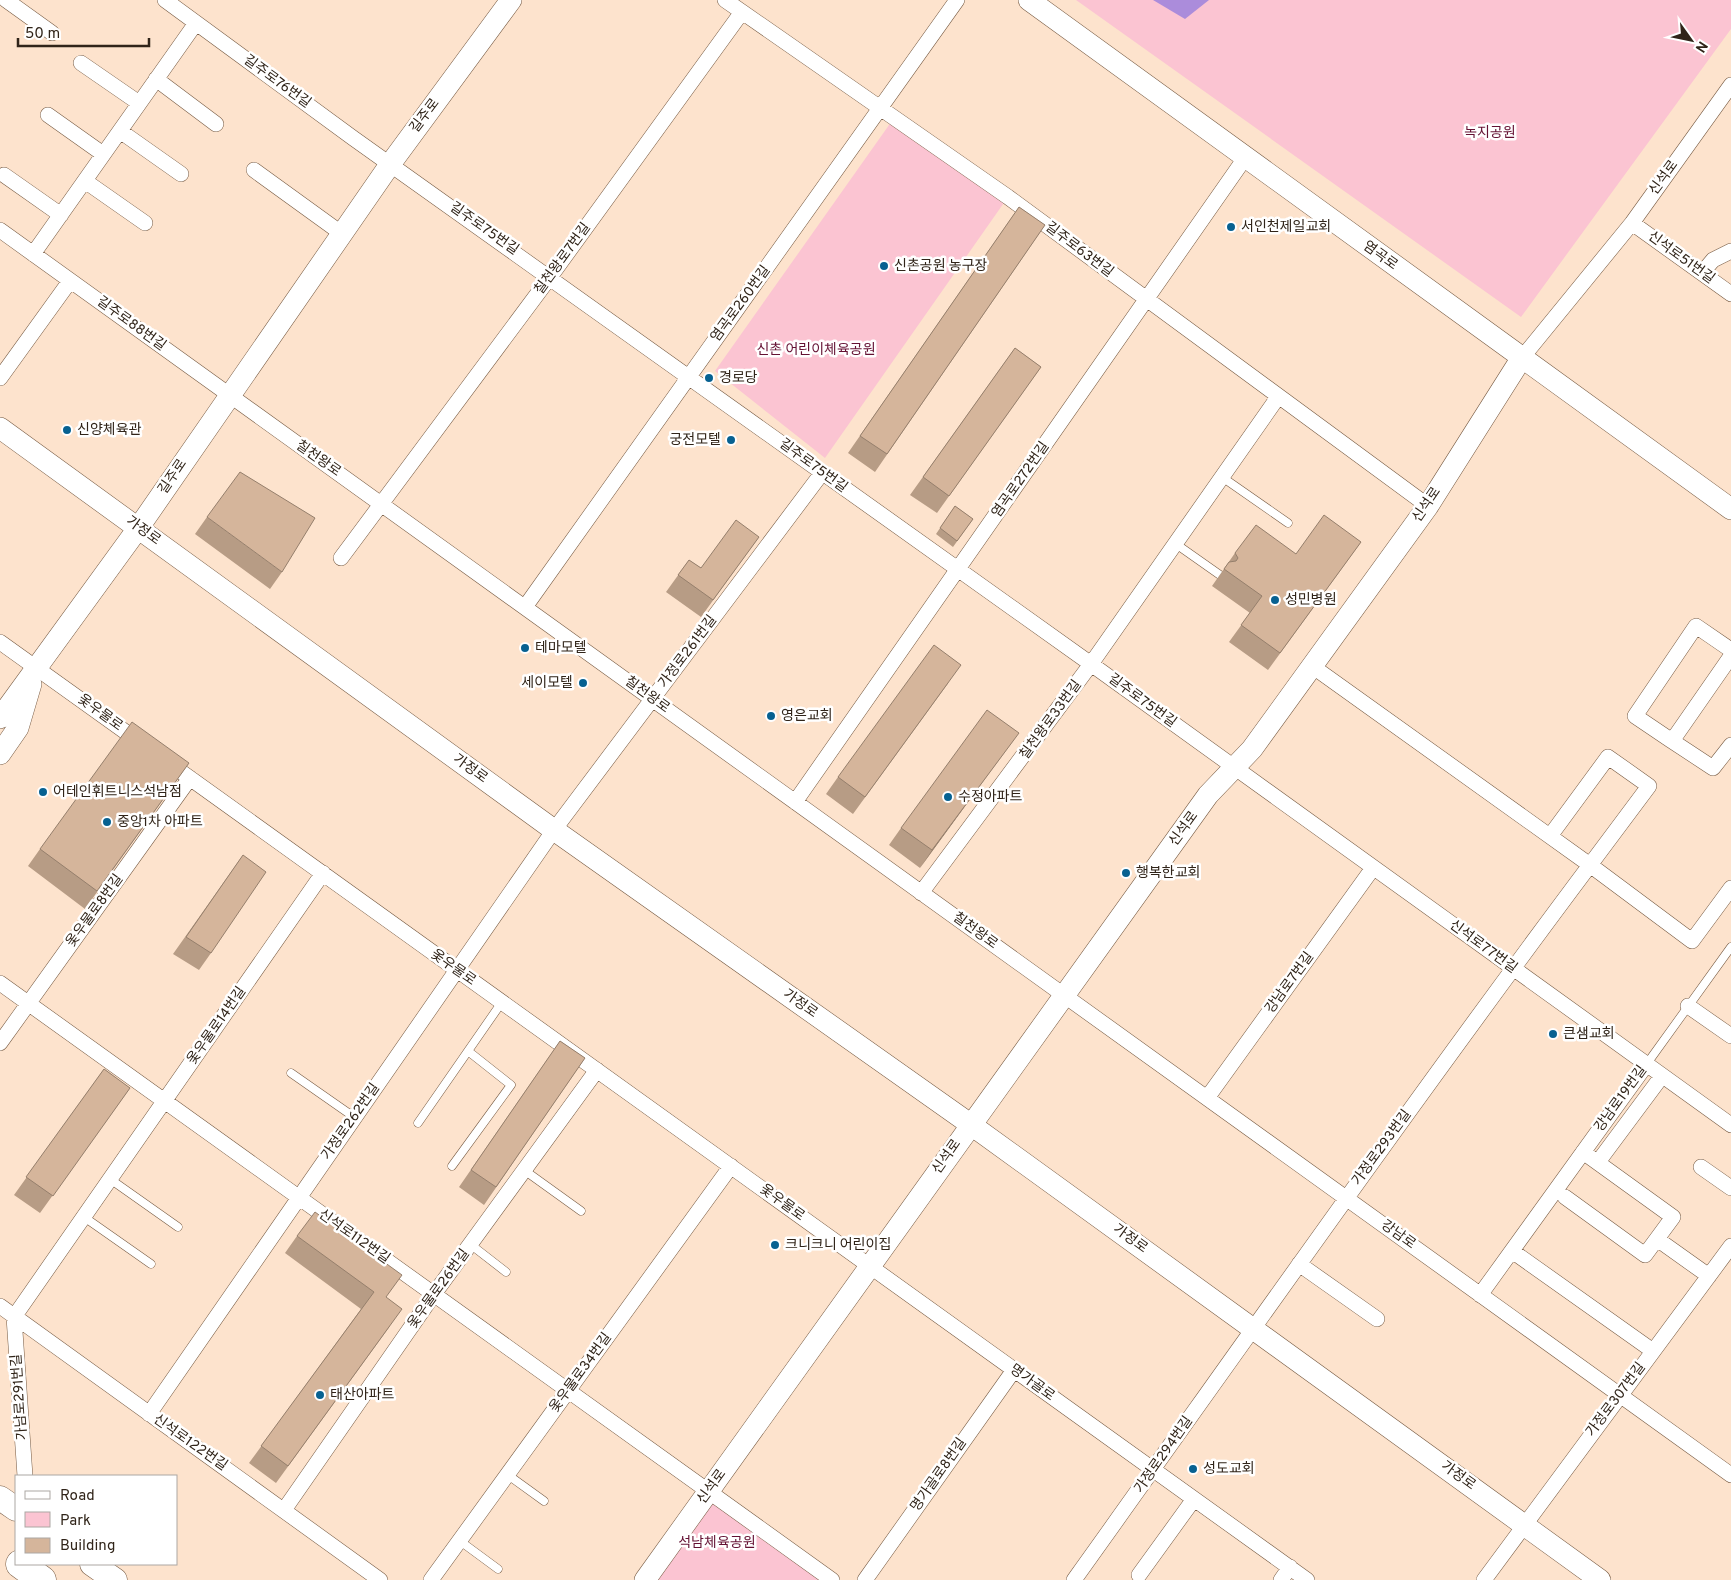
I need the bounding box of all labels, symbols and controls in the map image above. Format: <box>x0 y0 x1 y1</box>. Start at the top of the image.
scale bar <box>18 15 149 47</box>
north arrow <box>1666 15 1716 65</box>
text: 50 m <box>25 25 60 44</box>
text: N <box>1691 37 1711 55</box>
street label: 길주로76번길 <box>240 52 314 112</box>
street label: 길주로 <box>407 95 443 137</box>
park label: 녹지공원 <box>1464 125 1516 142</box>
street label: 신석로 <box>1646 157 1682 199</box>
street label: 길주로75번길 <box>446 199 522 259</box>
place label: 서인천제일교회 <box>1241 218 1331 236</box>
street label: 칠천왕로7번길 <box>530 219 595 298</box>
street label: 길주로63번길 <box>1041 219 1117 281</box>
marker: 서인천제일교회 <box>1225 221 1237 233</box>
street label: 신석로51번길 <box>1644 228 1718 288</box>
street label: 염곡로 <box>1359 238 1401 274</box>
place label: 신촌공원 농구장 <box>894 258 988 275</box>
marker: 신촌공원 농구장 <box>878 260 890 272</box>
street label: 염곡로260번길 <box>708 262 774 346</box>
street label: 길주로88번길 <box>93 293 169 355</box>
park label: 신촌 어린이체육공원 <box>756 342 876 359</box>
place label: 경로당 <box>719 370 758 387</box>
marker: 경로당 <box>703 372 715 384</box>
place label: 신양체육관 <box>77 422 142 439</box>
marker: 신양체육관 <box>61 424 73 436</box>
place label: 궁전모텔 <box>669 432 721 449</box>
marker: 궁전모텔 <box>725 434 737 446</box>
street label: 길주로75번길 <box>775 435 851 497</box>
street label: 칠천왕로 <box>292 436 345 481</box>
street label: 염곡로272번길 <box>989 439 1053 521</box>
street label: 길주로 <box>155 456 191 498</box>
street label: 신석로 <box>1409 484 1445 526</box>
street label: 가정로 <box>122 513 164 549</box>
place label: 성민병원 <box>1285 592 1337 609</box>
marker: 성민병원 <box>1269 594 1281 606</box>
street label: 가정로261번길 <box>655 612 721 692</box>
place label: 테마모텔 <box>535 640 587 657</box>
marker: 테마모텔 <box>519 642 531 654</box>
street label: 길주로75번길 <box>1104 670 1180 732</box>
street label: 칠천왕로 <box>621 672 674 717</box>
place label: 세이모텔 <box>521 675 573 692</box>
street label: 칠천왕로33번길 <box>1016 676 1086 763</box>
marker: 세이모텔 <box>577 677 589 689</box>
street label: 옻우물로 <box>74 691 126 735</box>
place label: 영은교회 <box>781 708 833 725</box>
marker: 영은교회 <box>765 710 777 722</box>
street label: 가정로 <box>449 751 491 787</box>
place label: 어테인휘트니스석남점 <box>53 784 182 801</box>
marker: 어테인휘트니스석남점 <box>37 786 49 798</box>
place label: 수정아파트 <box>958 789 1023 806</box>
marker: 수정아파트 <box>942 791 954 803</box>
street label: 신석로 <box>1166 808 1202 850</box>
place label: 중앙1차 아파트 <box>117 814 203 831</box>
marker: 중앙1차 아파트 <box>101 816 113 828</box>
place label: 행복한교회 <box>1136 865 1200 882</box>
marker: 행복한교회 <box>1120 867 1132 879</box>
street label: 옻우물로8번길 <box>63 871 127 951</box>
street label: 칠천왕로 <box>949 908 1002 953</box>
street label: 신석로77번길 <box>1446 917 1520 977</box>
street label: 옻우물로 <box>427 946 479 990</box>
street label: 강남로7번길 <box>1262 949 1318 1017</box>
street label: 옻우물로14번길 <box>184 984 250 1068</box>
street label: 가정로 <box>779 986 821 1022</box>
place label: 큰샘교회 <box>1563 1026 1615 1043</box>
marker: 큰샘교회 <box>1547 1028 1559 1040</box>
street label: 강남로19번길 <box>1591 1062 1651 1136</box>
street label: 가정로262번길 <box>318 1080 384 1164</box>
street label: 가정로293번길 <box>1349 1107 1415 1189</box>
street label: 신석로 <box>929 1136 965 1178</box>
street label: 옻우물로 <box>756 1181 808 1225</box>
street label: 신석로112번길 <box>315 1206 393 1268</box>
street label: 강남로 <box>1377 1217 1419 1253</box>
street label: 가정로 <box>1109 1221 1151 1257</box>
place label: 크니크니 어린이집 <box>785 1237 891 1254</box>
marker: 크니크니 어린이집 <box>769 1239 781 1251</box>
street label: 옻우물로26번길 <box>404 1246 474 1332</box>
street label: 옻우물로34번길 <box>546 1330 616 1416</box>
street label: 가남로291번길 <box>9 1353 31 1441</box>
street label: 가정로307번길 <box>1583 1360 1649 1440</box>
street label: 명가골로 <box>1006 1361 1058 1405</box>
place label: 태산아파트 <box>330 1387 395 1404</box>
marker: 태산아파트 <box>314 1389 326 1401</box>
street label: 신석로122번길 <box>150 1411 230 1475</box>
street label: 가정로294번길 <box>1131 1413 1197 1497</box>
street label: 명가골로8번길 <box>907 1435 971 1515</box>
street label: 가정로 <box>1437 1458 1479 1494</box>
place label: 성도교회 <box>1203 1461 1255 1478</box>
marker: 성도교회 <box>1187 1463 1199 1475</box>
street label: 신석로 <box>694 1466 730 1508</box>
legend <box>15 1475 178 1565</box>
text: Road <box>60 1487 95 1506</box>
text: Park <box>60 1512 91 1531</box>
park label: 석남체육공원 <box>678 1535 756 1552</box>
text: Building <box>60 1537 115 1556</box>

